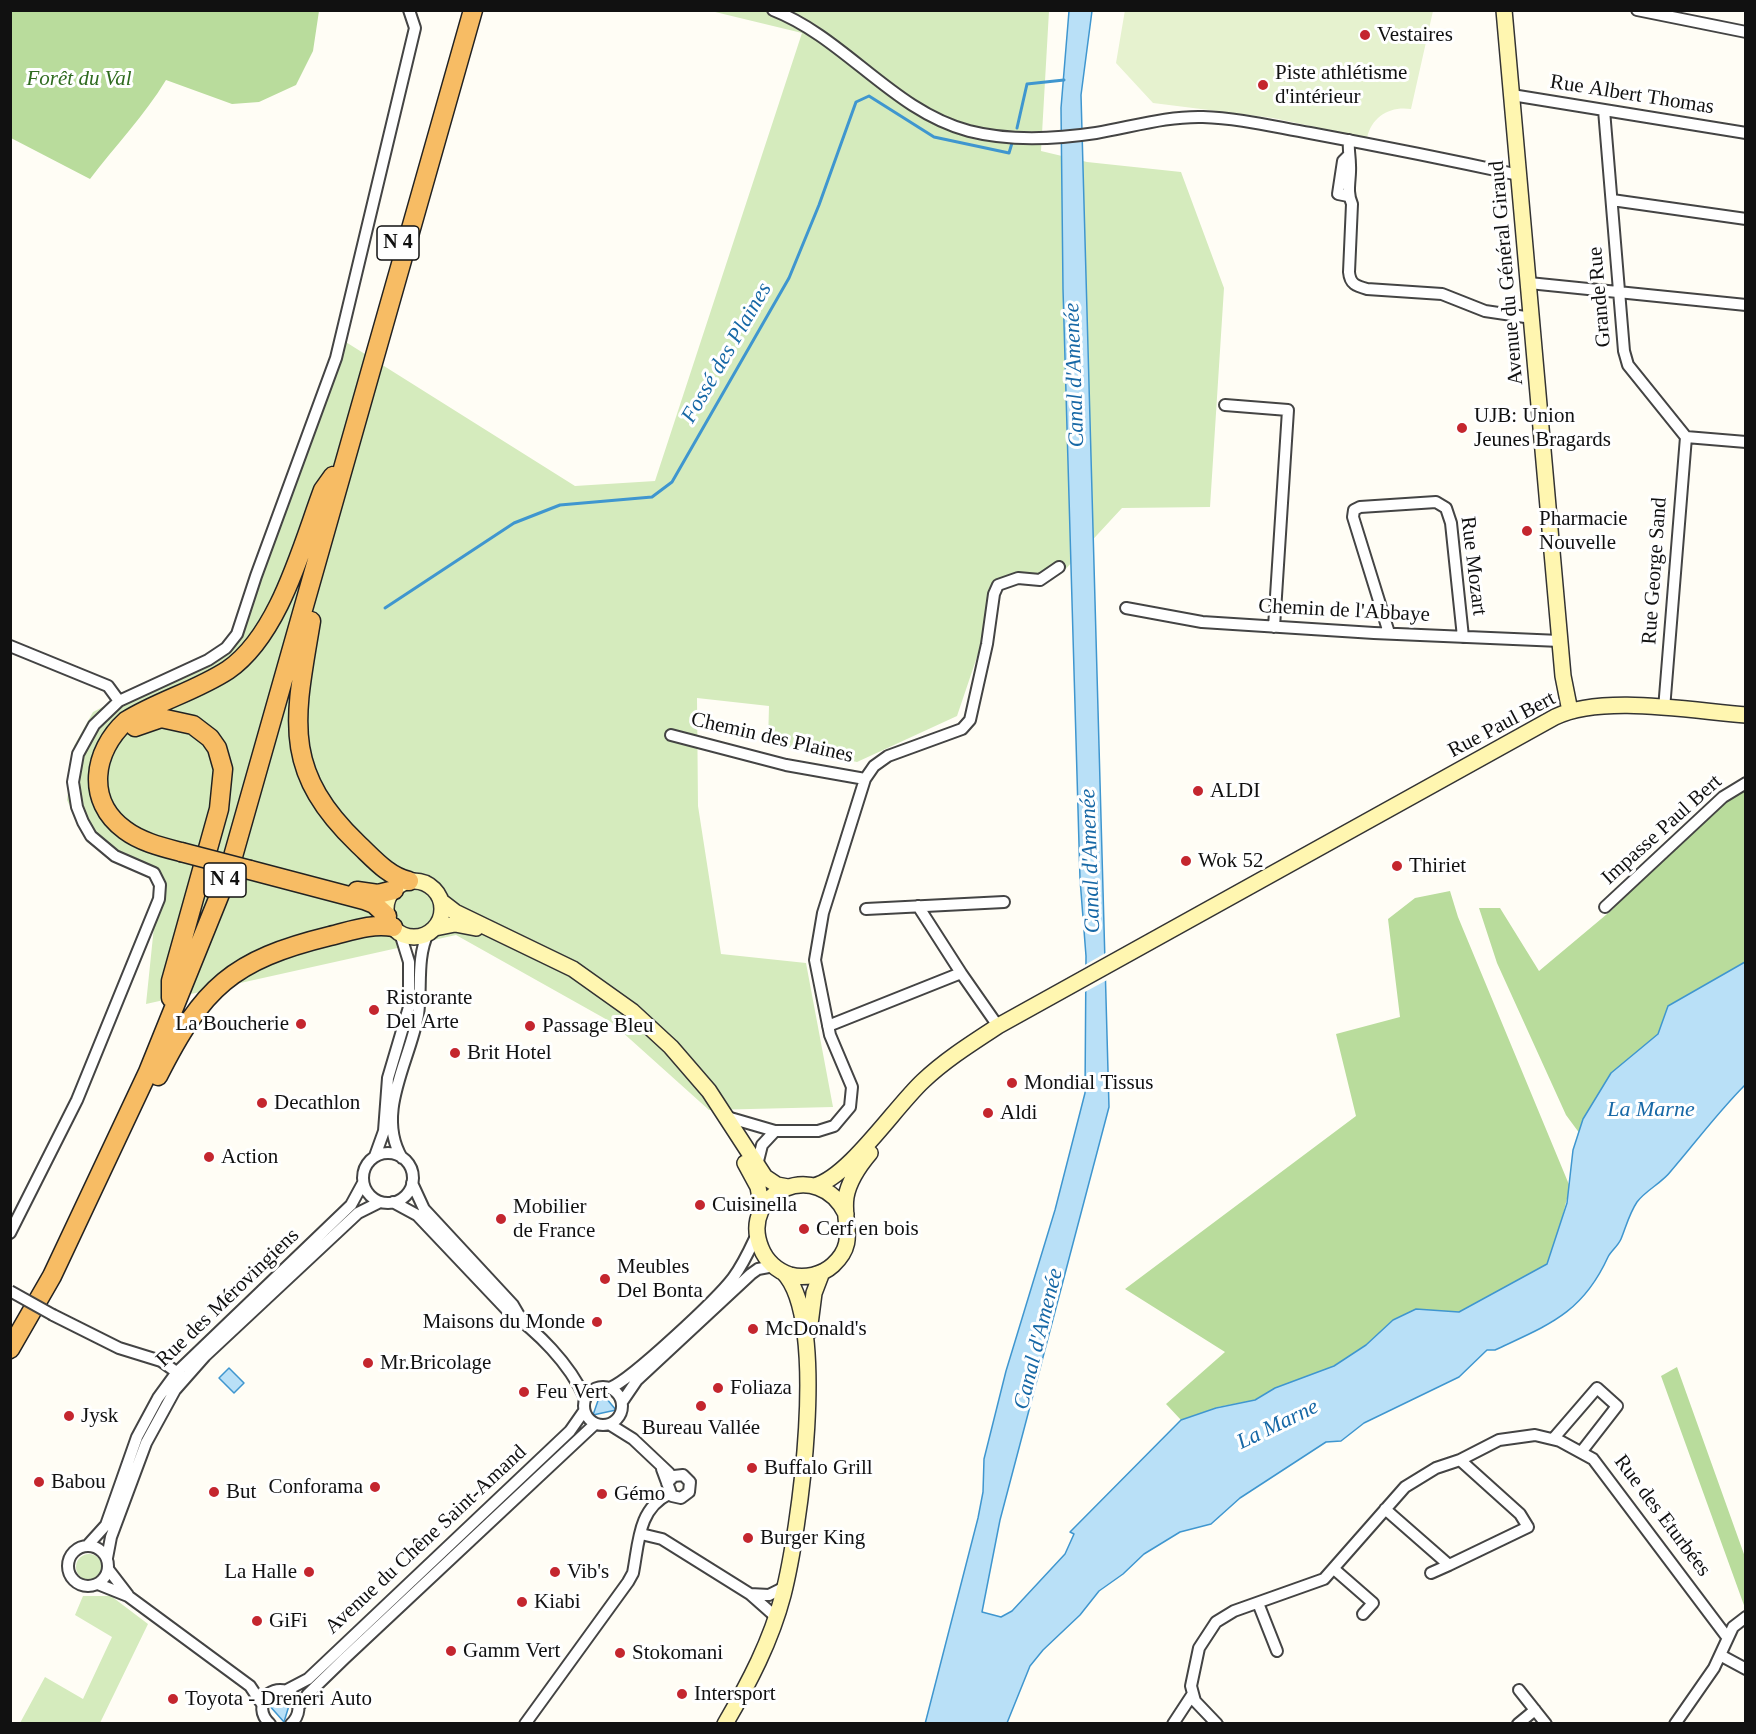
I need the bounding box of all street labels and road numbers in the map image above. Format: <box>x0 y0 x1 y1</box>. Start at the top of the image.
street label: Rue Albert Thomas <box>1548 70 1716 120</box>
street label: Avenue du Général Giraud <box>1485 160 1529 386</box>
road number: N 4 <box>377 226 419 260</box>
street label: Grande Rue <box>1583 246 1617 348</box>
street label: Rue George Sand <box>1637 496 1673 646</box>
street label: Rue Mozart <box>1454 515 1492 617</box>
street label: Chemin de l'Abbaye <box>1258 594 1430 628</box>
street label: Rue Paul Bert <box>1444 686 1560 764</box>
street label: Chemin des Plaines <box>688 707 856 769</box>
street label: Impasse Paul Bert <box>1597 770 1727 890</box>
road number: N 4 <box>204 863 246 897</box>
street label: Rue des Mérovingiens <box>151 1223 305 1373</box>
street label: Avenue du Chêne Saint-Amand <box>320 1440 532 1640</box>
street label: Rue des Eturbées <box>1608 1450 1716 1582</box>

